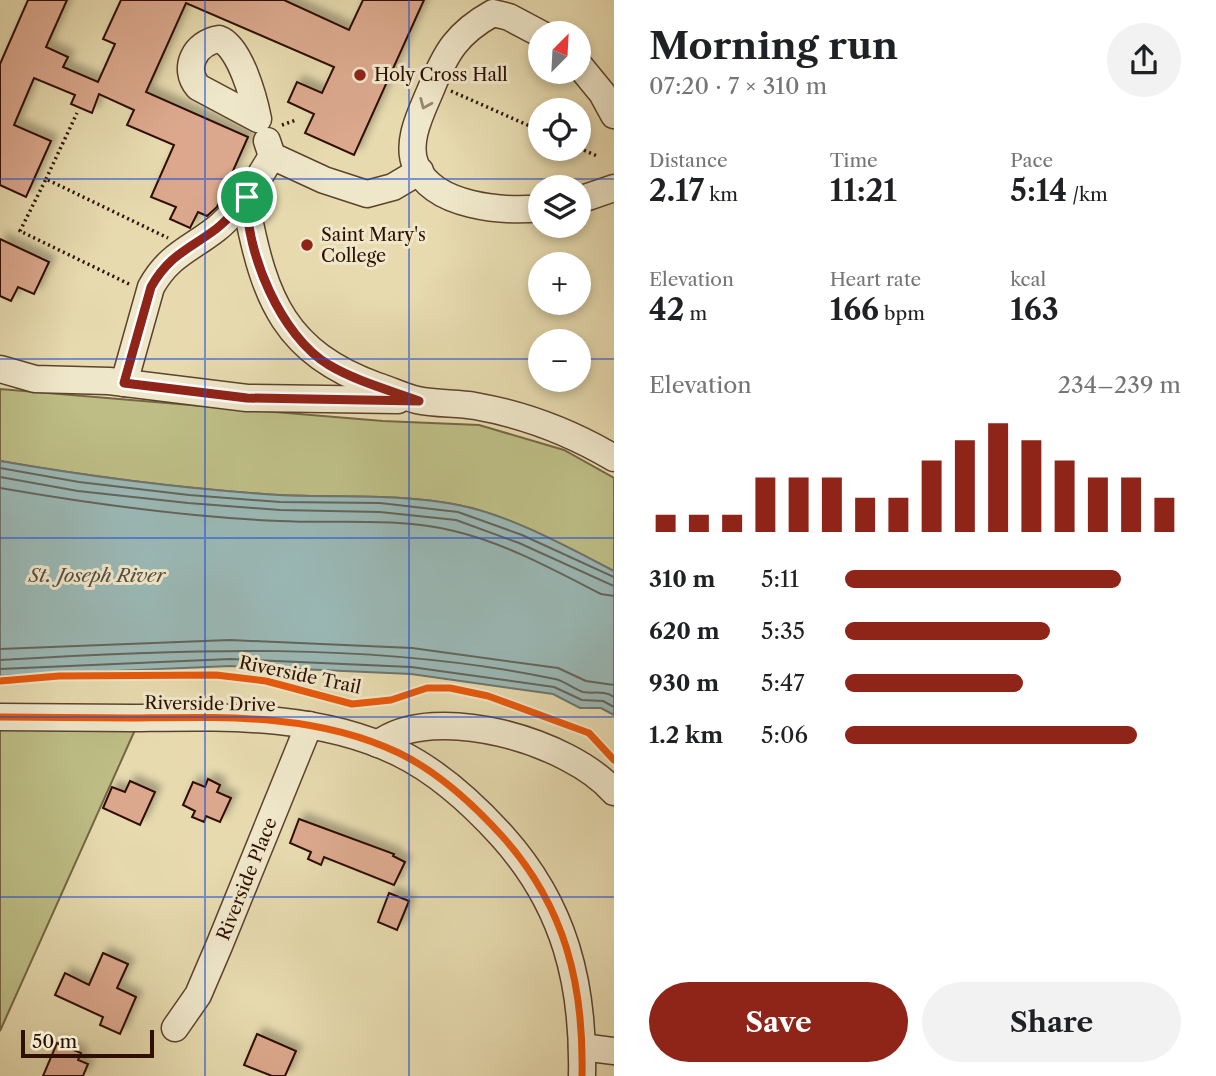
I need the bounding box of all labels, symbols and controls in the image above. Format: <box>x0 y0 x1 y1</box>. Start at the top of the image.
north arrow <box>528 21 592 84</box>
map controls <box>528 21 591 392</box>
text: Morning run <box>649 22 898 69</box>
button: share <box>1107 23 1181 97</box>
place label: Holy Cross Hall <box>374 64 508 86</box>
marker: Holy Cross Hall <box>352 67 368 83</box>
text: 07:20 · 7 × 310 m <box>649 72 827 100</box>
one-way arrow <box>419 97 433 109</box>
button: locate <box>528 98 591 161</box>
text: Distance <box>649 149 728 172</box>
text: Time <box>830 149 878 172</box>
text: Pace <box>1010 149 1053 172</box>
pin <box>217 167 277 227</box>
text: 2.17 <box>649 172 704 209</box>
text: 11:21 <box>830 172 897 209</box>
text: 5:14 <box>1010 172 1067 209</box>
button: layers <box>528 175 591 238</box>
icon: arrive <box>228 178 266 216</box>
text: km <box>704 183 738 206</box>
text: /km <box>1067 183 1108 206</box>
place label: Saint Mary's College <box>321 224 426 267</box>
marker: Saint Mary's College <box>299 237 315 253</box>
button: + <box>528 252 591 315</box>
text: Elevation <box>649 268 734 291</box>
text: Heart rate <box>830 268 921 291</box>
text: kcal <box>1010 268 1046 291</box>
text: 42 <box>649 291 685 328</box>
text: 166 <box>830 291 879 328</box>
text: 163 <box>1010 291 1059 328</box>
text: m <box>685 302 707 325</box>
text: bpm <box>879 302 925 325</box>
button: − <box>528 329 591 392</box>
text: Elevation <box>649 371 752 399</box>
text: 234–239 m <box>1058 371 1181 399</box>
water label: St. Joseph River <box>28 564 166 587</box>
text: 310 m <box>649 565 715 593</box>
text: 5:11 <box>761 565 799 593</box>
text: 620 m <box>649 617 720 645</box>
text: 5:35 <box>761 617 805 645</box>
street label: Riverside Trail <box>237 651 363 699</box>
text: 930 m <box>649 669 719 697</box>
text: 5:47 <box>761 669 805 697</box>
street label: Riverside Drive <box>144 692 276 716</box>
text: 1.2 km <box>649 721 723 749</box>
text: 5:06 <box>761 721 808 749</box>
street label: Riverside Place <box>212 814 282 944</box>
button: Save <box>649 982 908 1062</box>
button: Share <box>922 982 1181 1062</box>
scale bar <box>21 1027 154 1059</box>
text: 50 m <box>32 1030 77 1053</box>

